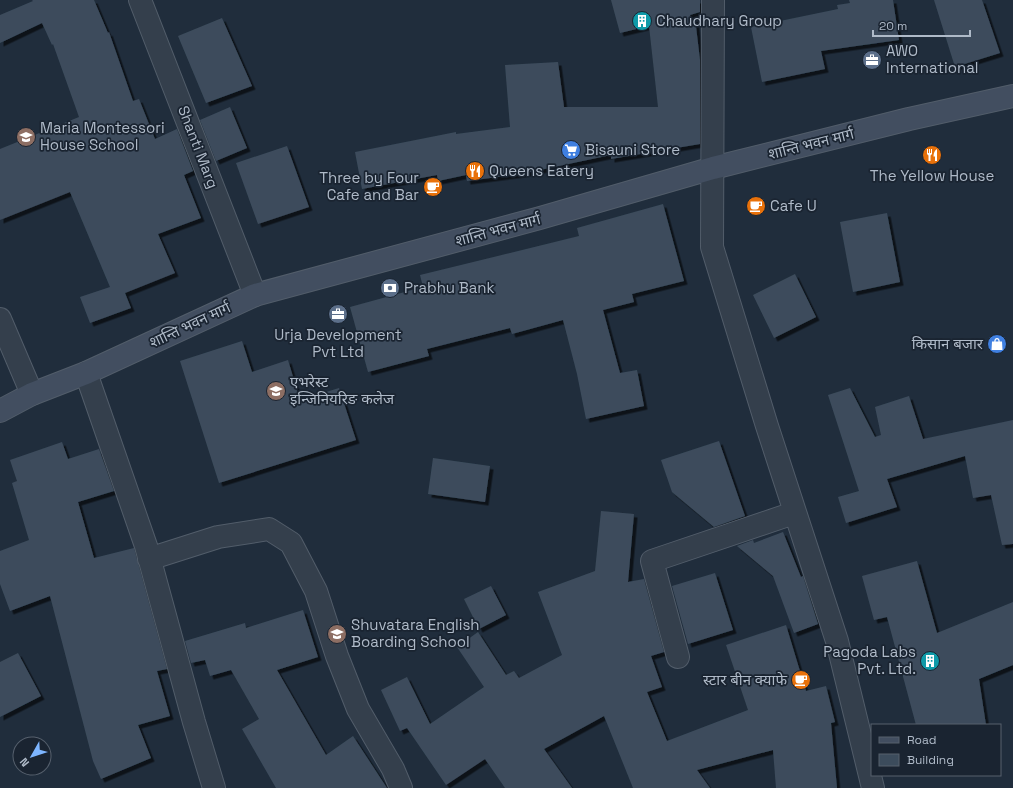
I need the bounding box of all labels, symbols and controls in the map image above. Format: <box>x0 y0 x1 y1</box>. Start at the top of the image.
building icon: Chaudhary Group <box>631 10 653 32</box>
place label: Chaudhary Group <box>656 11 782 30</box>
scale bar <box>873 12 970 38</box>
text: 20 m <box>879 18 907 34</box>
place label: AWO International <box>886 41 979 77</box>
office icon: AWO International <box>861 49 883 71</box>
street label: Shanti Marg <box>174 103 223 191</box>
place label: Maria Montessori House School <box>40 118 165 154</box>
street label: शान्ति भवन मार्ग <box>766 123 857 163</box>
school or university icon: Maria Montessori House School <box>15 126 37 148</box>
supermarket icon: Bisauni Store <box>560 139 582 161</box>
place label: Bisauni Store <box>585 140 680 159</box>
restaurant icon: The Yellow House <box>921 144 943 166</box>
restaurant icon: Queens Eatery <box>464 160 486 182</box>
place label: Queens Eatery <box>489 161 594 180</box>
place label: The Yellow House <box>870 166 994 185</box>
place label: Three by Four Cafe and Bar <box>319 168 419 204</box>
cafe icon: Three by Four Cafe and Bar <box>422 176 444 198</box>
cafe icon: Cafe U <box>745 195 767 217</box>
place label: Cafe U <box>770 196 817 215</box>
street label: शान्ति भवन मार्ग <box>453 209 543 250</box>
bank icon: Prabhu Bank <box>379 277 401 299</box>
place label: Prabhu Bank <box>404 278 495 297</box>
street label: शान्ति भवन मार्ग <box>146 297 234 352</box>
office icon: Urja Development Pvt Ltd <box>327 303 349 325</box>
place label: Urja Development Pvt Ltd <box>274 325 402 361</box>
shop icon: किसान बजार <box>986 333 1008 355</box>
place label: किसान बजार <box>912 334 984 353</box>
place label: एभरेस्ट इन्जिनियरिङ कलेज <box>290 372 395 408</box>
school or university icon: एभरेस्ट इन्जिनियरिङ कलेज <box>265 380 287 402</box>
place label: Shuvatara English Boarding School <box>351 615 480 651</box>
school or university icon: Shuvatara English Boarding School <box>326 623 348 645</box>
place label: Pagoda Labs Pvt. Ltd. <box>823 642 916 678</box>
building icon: Pagoda Labs Pvt. Ltd. <box>919 650 941 672</box>
cafe icon: स्टार बीन क्याफे <box>790 669 812 691</box>
place label: स्टार बीन क्याफे <box>703 670 787 689</box>
legend <box>871 724 1001 776</box>
text: Road <box>907 732 936 748</box>
north arrow <box>12 736 52 776</box>
text: Building <box>907 752 954 768</box>
text: N <box>16 755 32 770</box>

